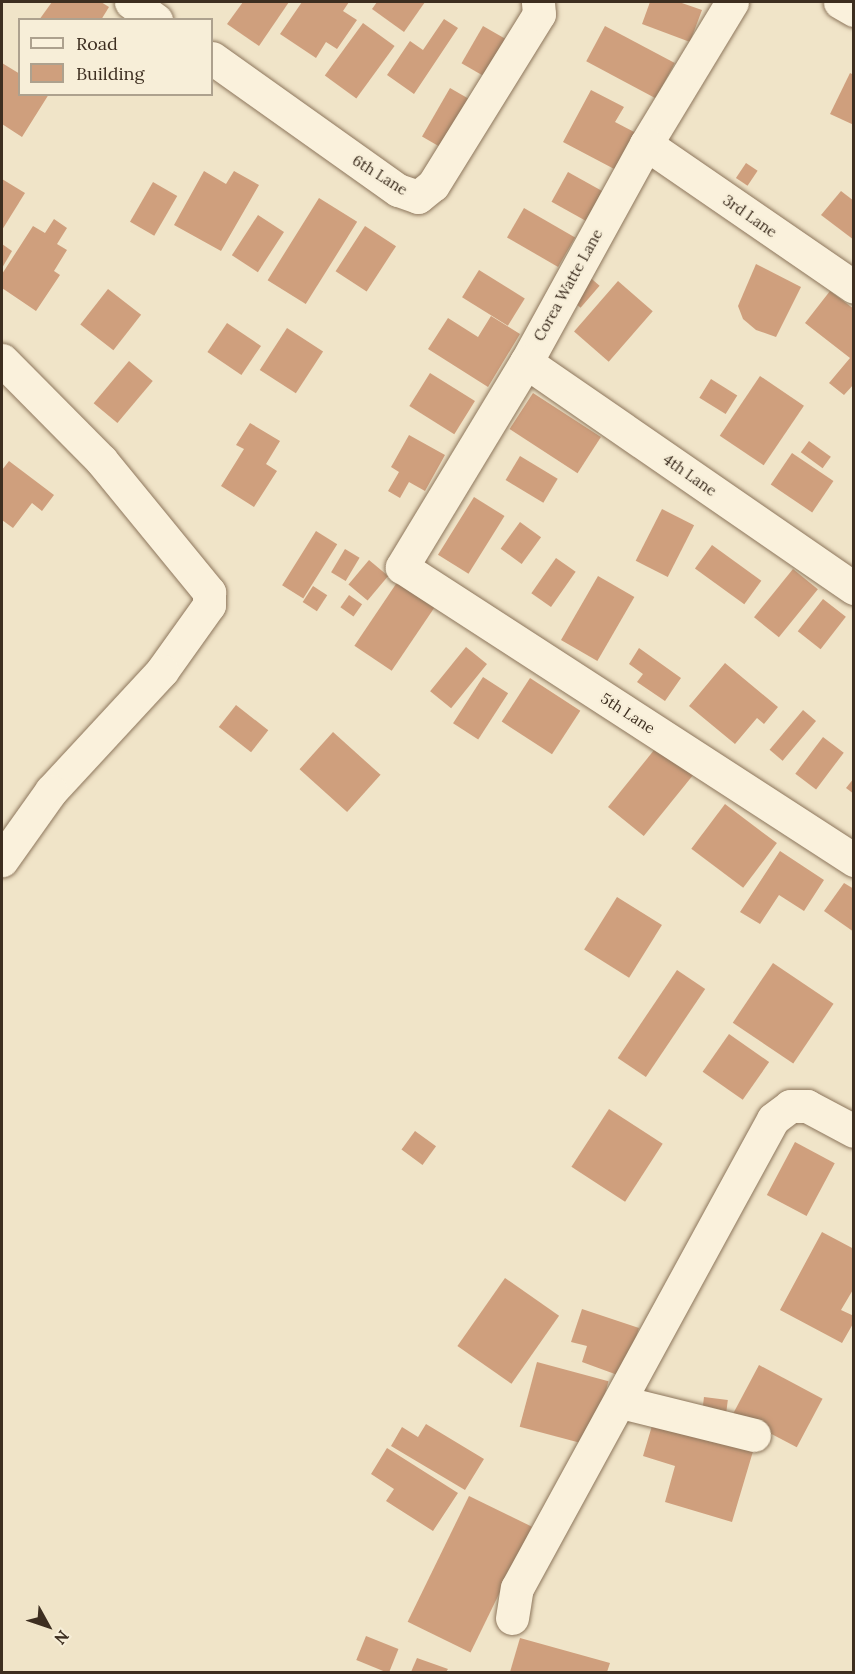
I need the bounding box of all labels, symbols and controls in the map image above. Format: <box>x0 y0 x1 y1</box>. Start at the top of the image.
legend <box>18 18 213 96</box>
text: Road <box>76 32 118 55</box>
text: Building <box>76 62 144 85</box>
street label: 6th Lane <box>349 151 411 199</box>
street label: 3rd Lane <box>720 191 780 241</box>
street label: Corea Watte Lane <box>530 226 606 344</box>
street label: 4th Lane <box>660 450 720 500</box>
street label: 5th Lane <box>598 689 658 737</box>
north arrow <box>18 1596 78 1656</box>
text: N <box>50 1626 73 1649</box>

